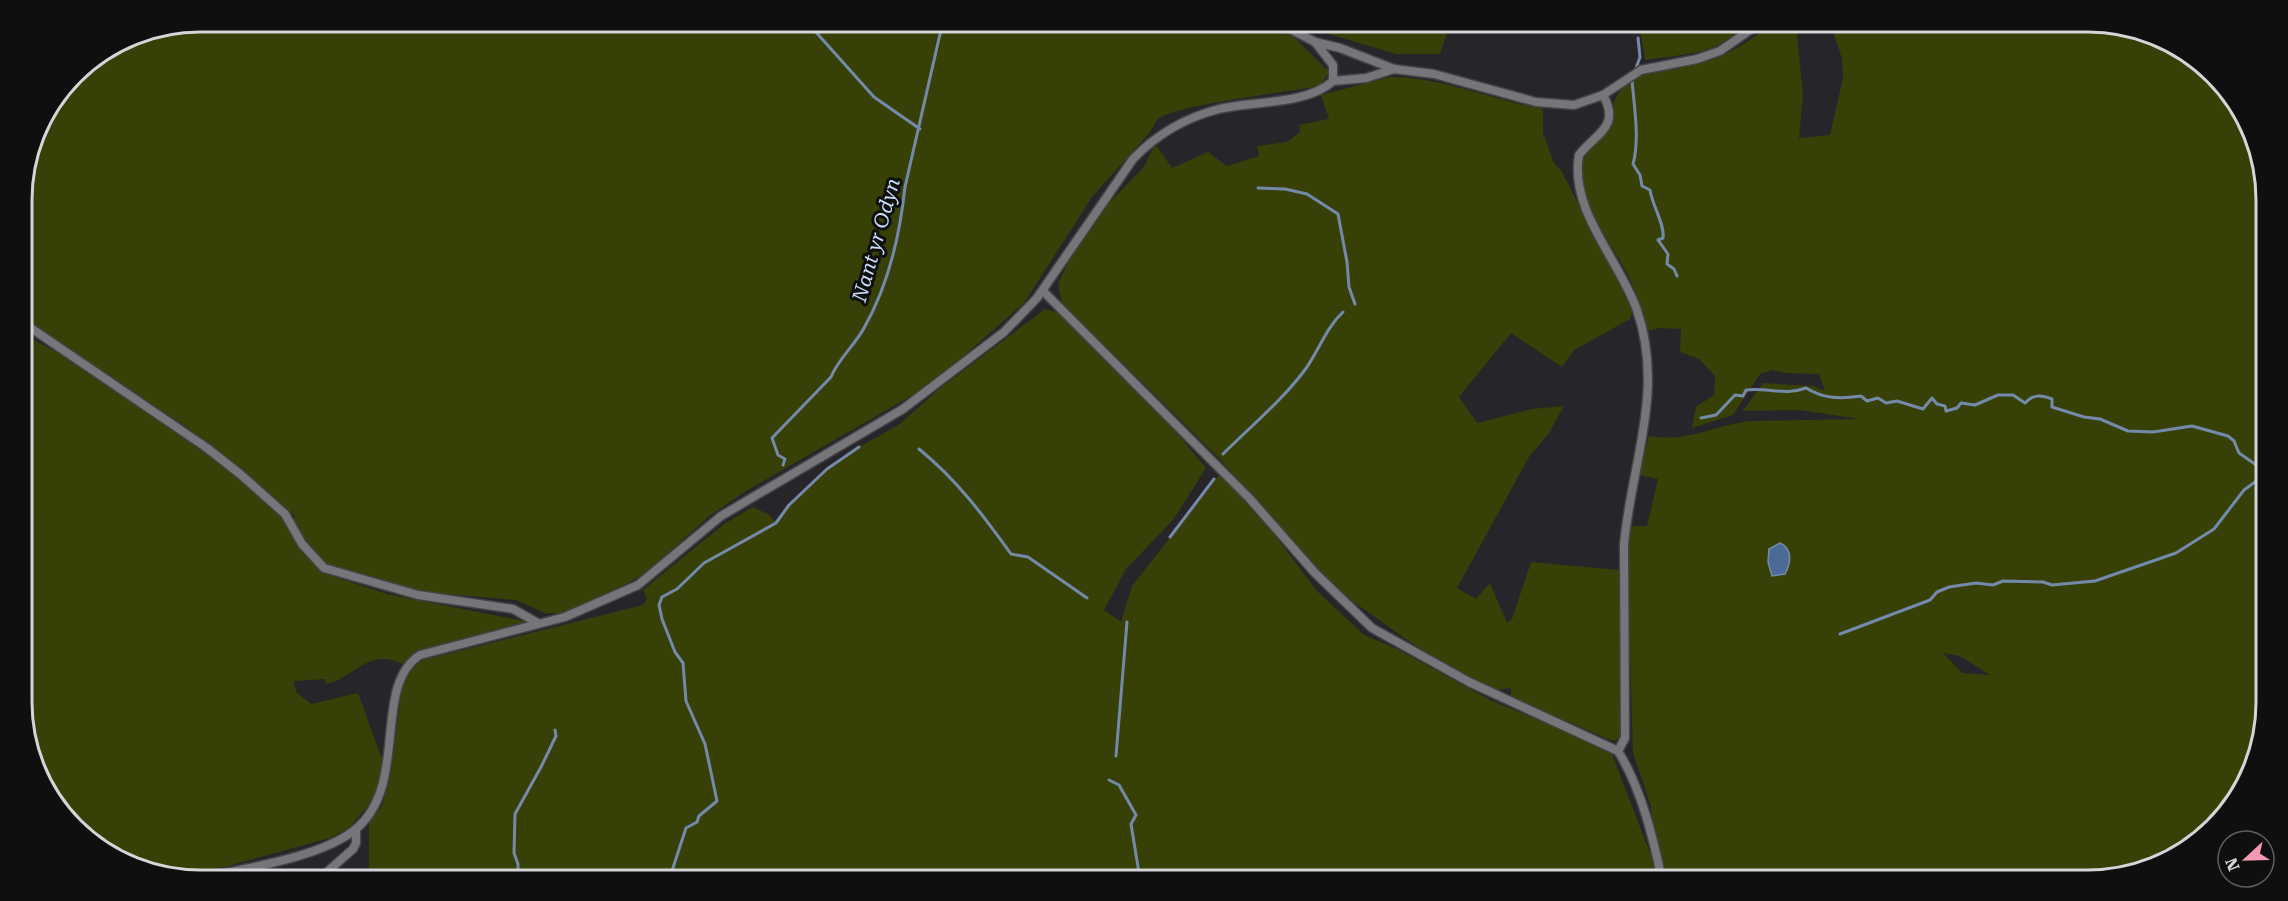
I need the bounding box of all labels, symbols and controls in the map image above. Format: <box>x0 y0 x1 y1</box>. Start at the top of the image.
water label: Nant yr Odyn <box>847 175 905 305</box>
north arrow <box>2216 829 2276 889</box>
text: N <box>2221 855 2244 874</box>

